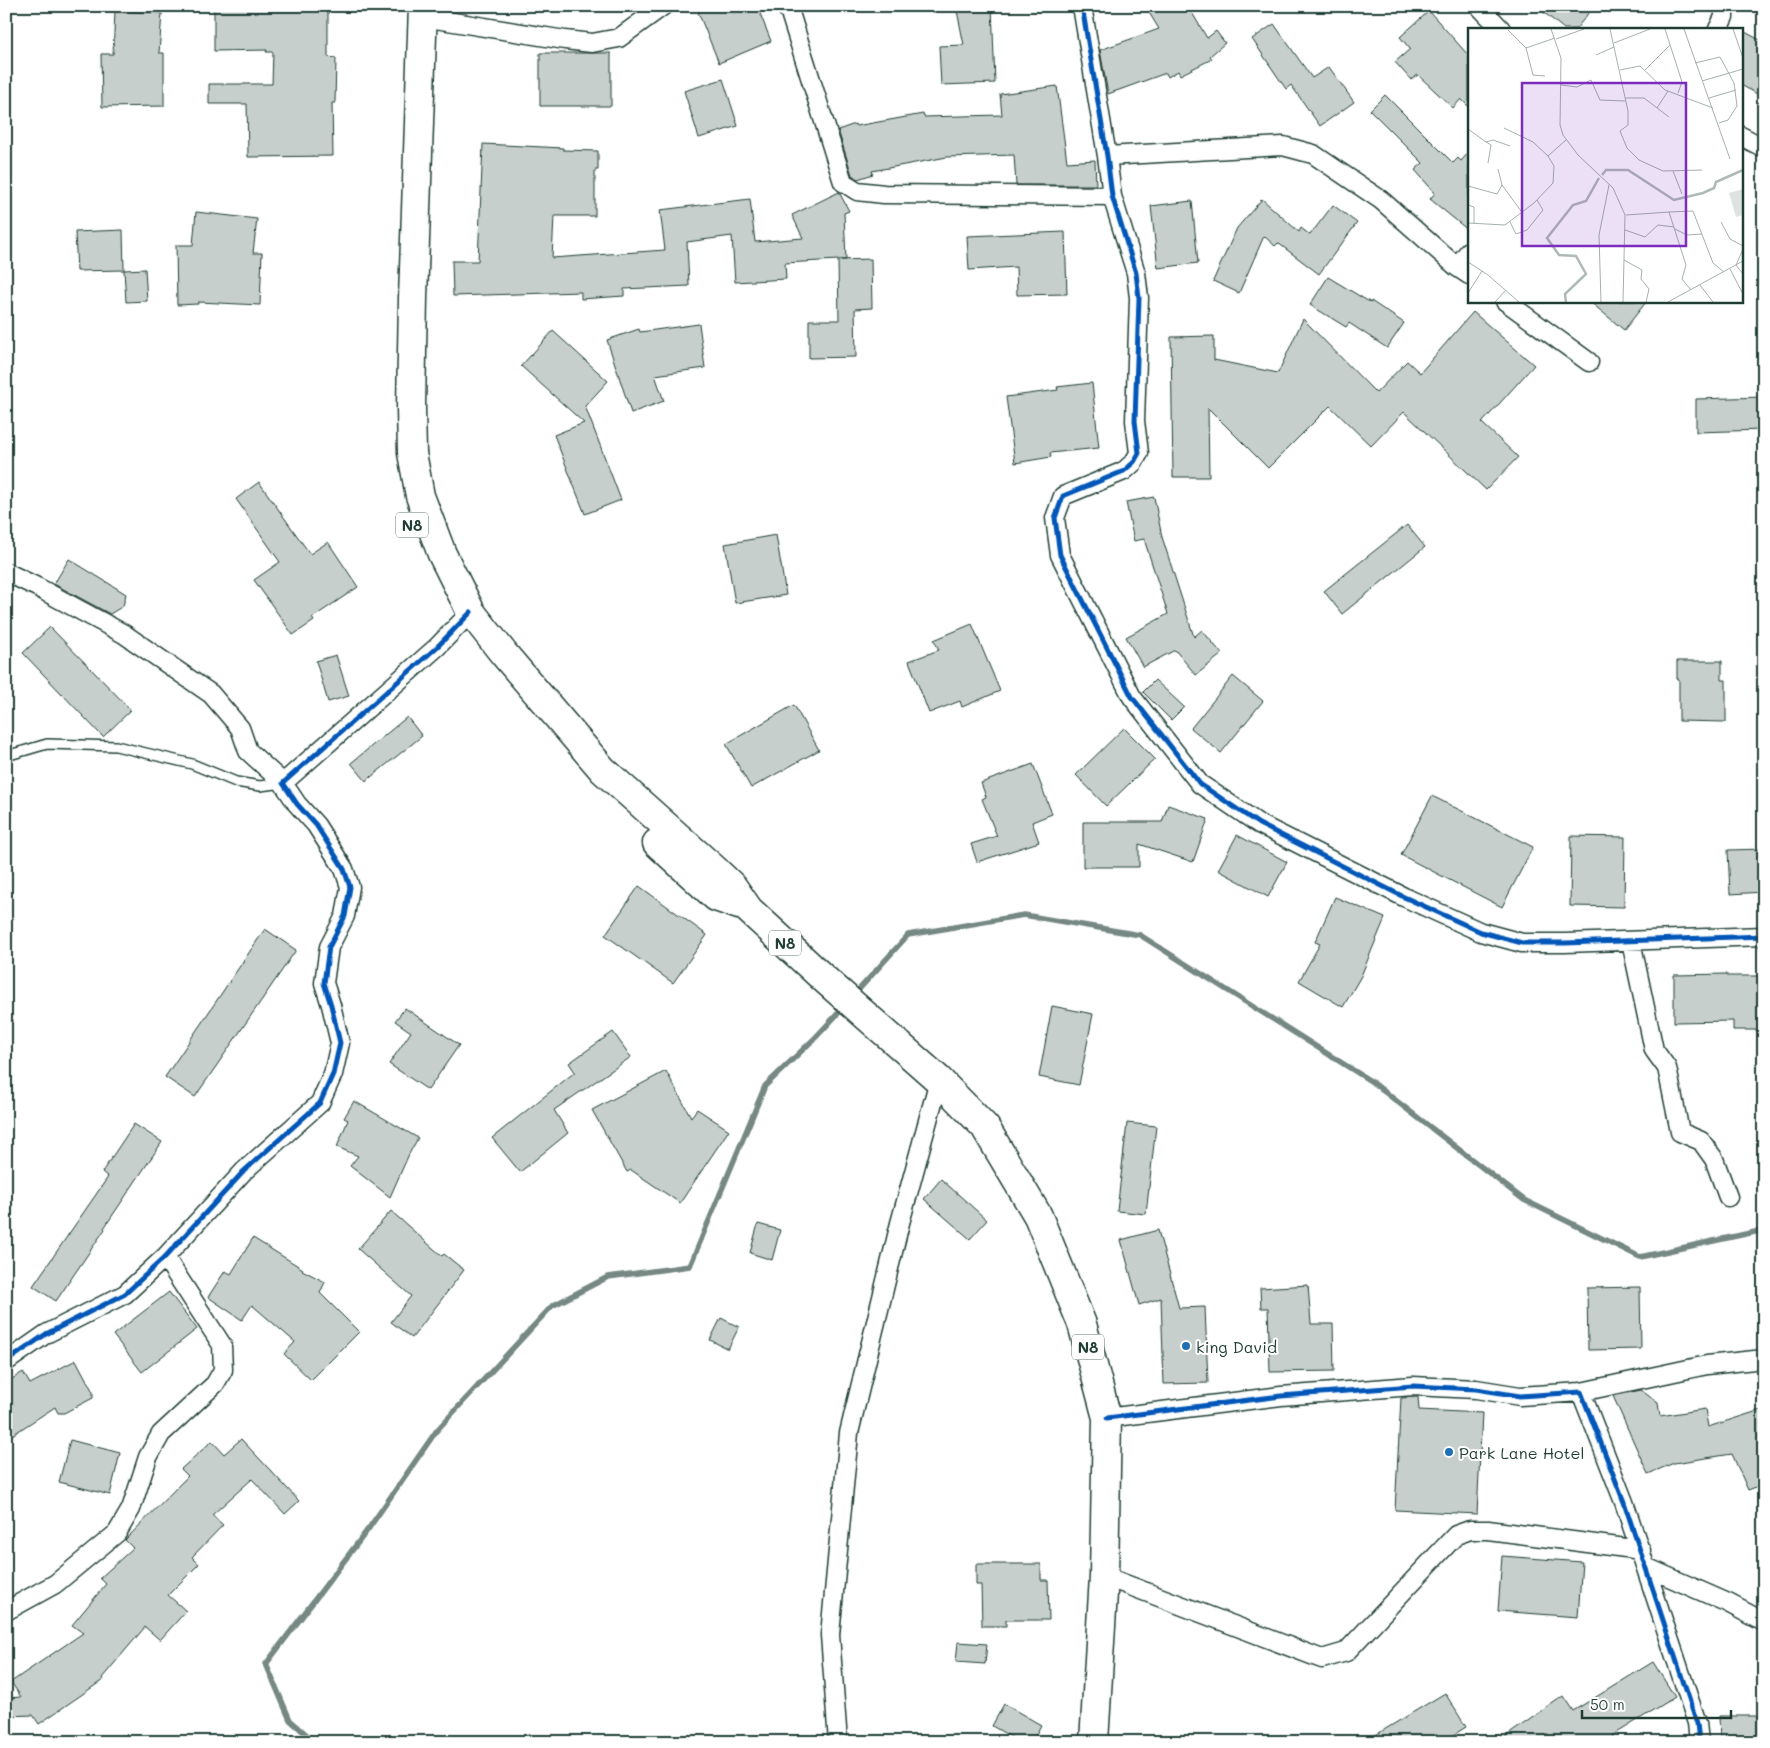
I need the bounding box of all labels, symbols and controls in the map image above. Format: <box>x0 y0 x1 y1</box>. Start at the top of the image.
inset map <box>1468 28 1742 302</box>
road number: N8 <box>396 512 428 538</box>
road number: N8 <box>769 930 801 956</box>
road number: N8 <box>1072 1334 1104 1360</box>
place label: king David <box>1196 1336 1277 1357</box>
marker: king David <box>1180 1340 1192 1352</box>
place label: Park Lane Hotel <box>1459 1442 1585 1463</box>
marker: Park Lane Hotel <box>1443 1446 1455 1458</box>
scale bar <box>1582 1688 1731 1720</box>
text: 50 m <box>1590 1694 1625 1714</box>

